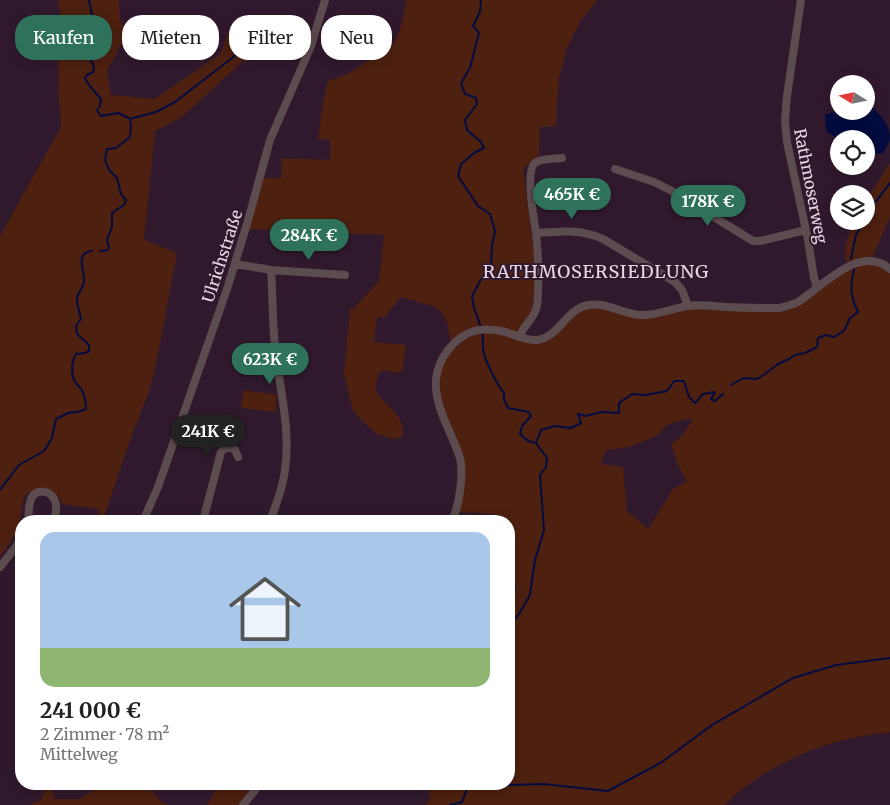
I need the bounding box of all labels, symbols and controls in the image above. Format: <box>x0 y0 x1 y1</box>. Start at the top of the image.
chip: Kaufen <box>15 15 112 60</box>
chip: Mieten <box>122 15 219 60</box>
chip: Filter <box>229 15 311 60</box>
chip: Neu <box>321 15 392 60</box>
north arrow <box>830 75 875 120</box>
map controls <box>830 75 875 230</box>
street label: Rathmoserweg <box>790 127 832 246</box>
button: locate <box>830 130 875 175</box>
pin: 465K € <box>531 178 613 220</box>
text: 465K € <box>544 184 600 204</box>
pin: 178K € <box>667 184 749 227</box>
button: layers <box>830 185 875 230</box>
text: 178K € <box>682 191 734 211</box>
street label: Ulrichstraße <box>198 207 246 305</box>
pin: 284K € <box>268 218 350 261</box>
text: 284K € <box>281 225 337 245</box>
district label: RATHMOSERSIEDLUNG <box>483 260 709 283</box>
pin: 623K € <box>229 342 311 385</box>
text: 623K € <box>243 349 297 369</box>
pin: 241K € <box>167 414 249 457</box>
text: 241K € <box>181 421 235 441</box>
icon: home <box>220 564 310 654</box>
text: 241 000 € <box>40 697 141 724</box>
text: 2 Zimmer · 78 m² <box>40 724 169 744</box>
text: Mittelweg <box>40 744 118 764</box>

